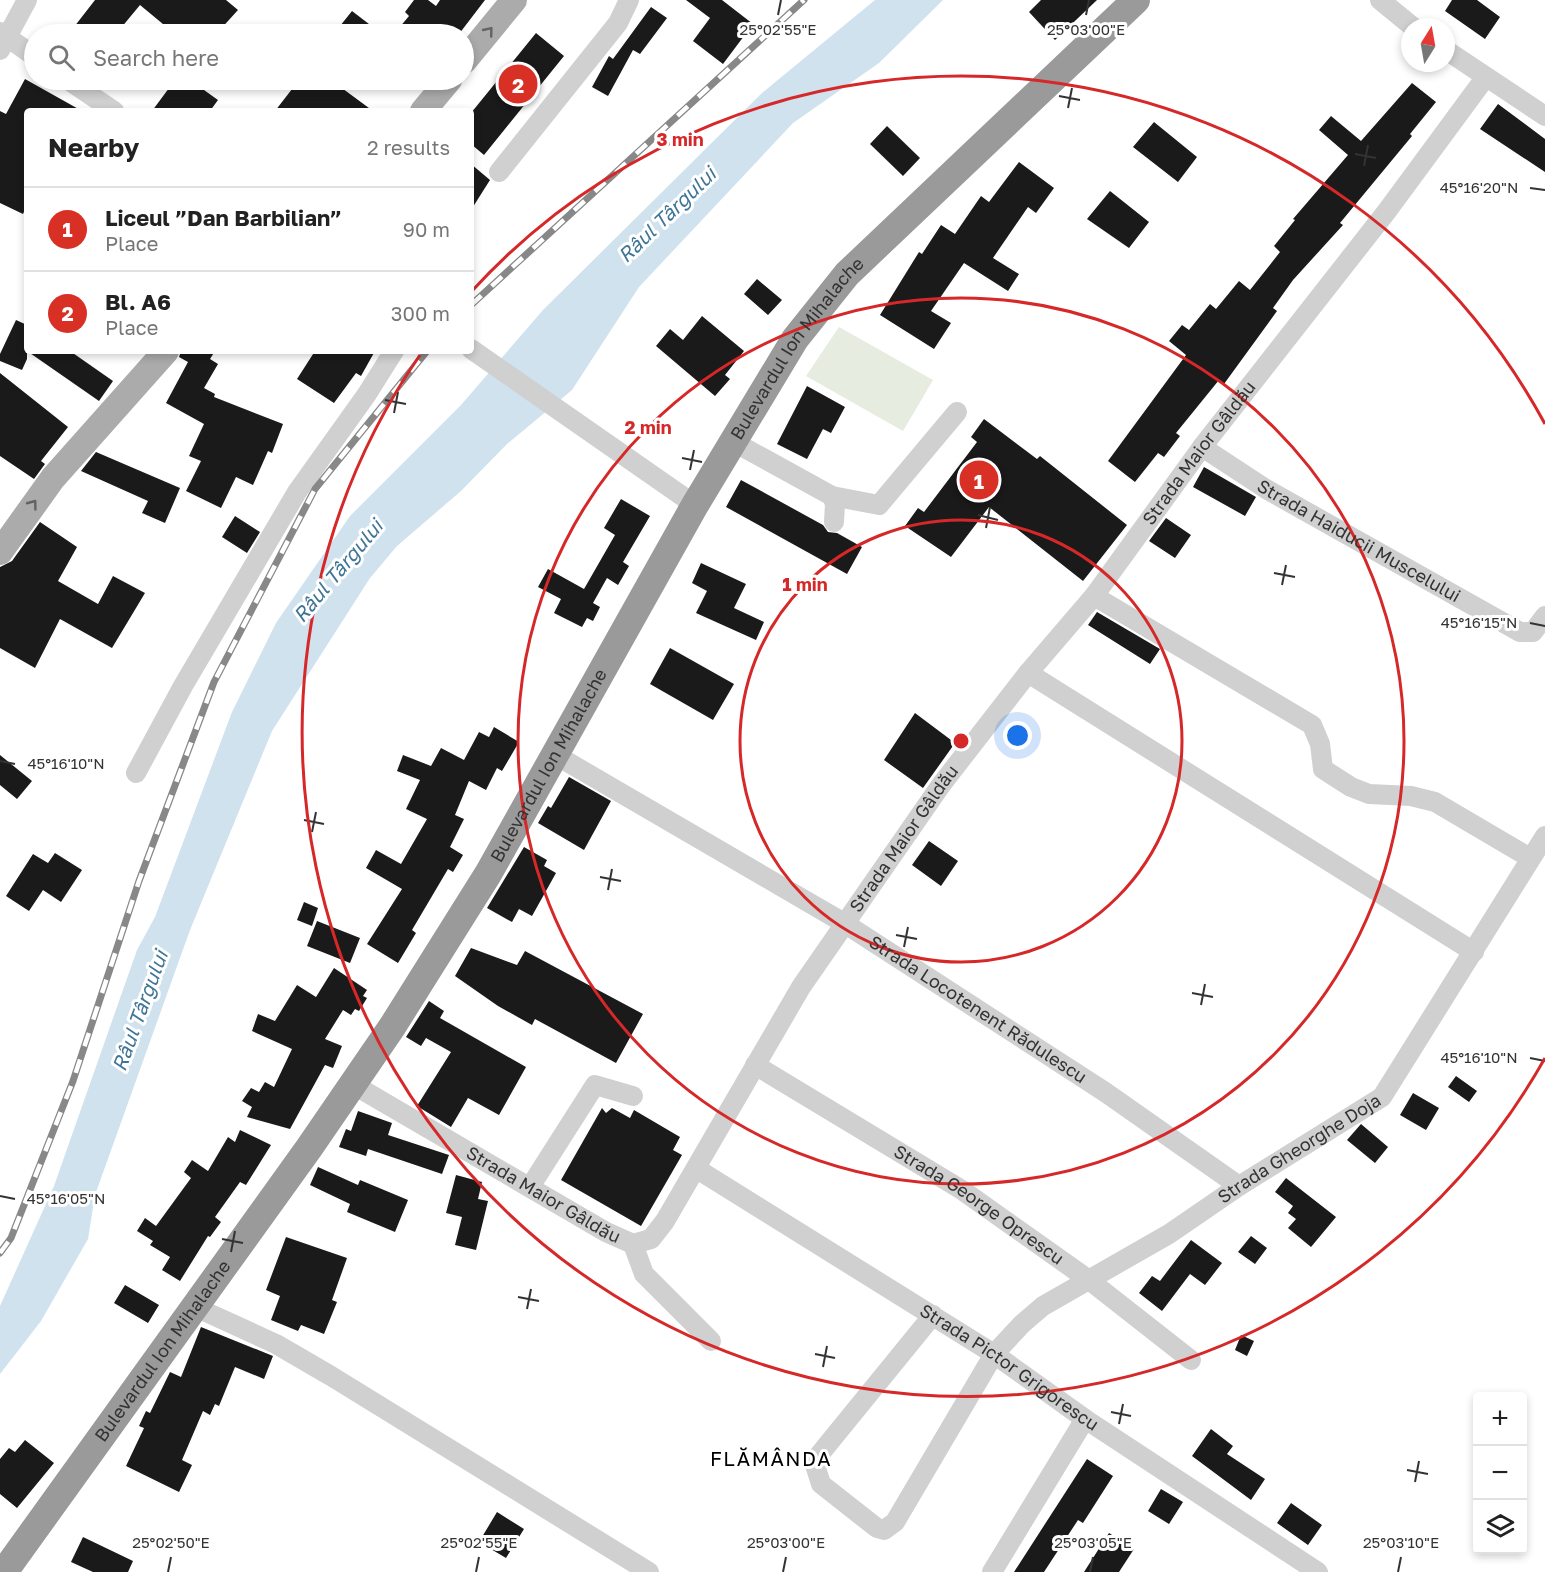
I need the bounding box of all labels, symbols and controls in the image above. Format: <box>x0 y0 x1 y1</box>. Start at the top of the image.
north arrow <box>1401 18 1455 72</box>
text: 25°02'55"E <box>740 20 816 38</box>
text: 25°03'00"E <box>1047 20 1125 38</box>
search box <box>24 24 474 90</box>
one-way arrow <box>481 27 492 38</box>
icon: search <box>45 41 78 74</box>
text: Search here <box>93 44 219 71</box>
pin: 2 <box>498 62 538 106</box>
text: 3 min <box>656 128 704 150</box>
text: Nearby <box>48 132 139 163</box>
text: 2 results <box>367 135 450 159</box>
water label: Râul Târgului <box>612 160 723 268</box>
text: 45°16'20"N <box>1440 178 1518 196</box>
text: Liceul ”Dan Barbilian” <box>105 204 342 231</box>
text: 1 <box>62 217 73 241</box>
text: 90 m <box>403 217 450 241</box>
text: Place <box>105 231 158 255</box>
street label: Bulevardul Ion Mihalache <box>725 252 868 443</box>
text: Bl. A6 <box>105 288 171 315</box>
text: 2 <box>61 301 74 325</box>
text: 300 m <box>391 301 450 325</box>
text: Place <box>105 315 158 339</box>
street label: Strada Maior Gâldău <box>1137 376 1260 529</box>
text: 2 min <box>624 416 672 438</box>
pin: 1 <box>960 458 998 502</box>
street label: Strada Haiducii Muscelului <box>1253 474 1465 606</box>
one-way arrow <box>26 500 37 511</box>
water label: Râul Târgului <box>287 512 390 627</box>
text: 1 min <box>782 573 828 595</box>
text: 45°16'15"N <box>1441 613 1517 631</box>
street label: Bulevardul Ion Mihalache <box>485 664 611 866</box>
your location <box>1003 721 1032 750</box>
centre of rings <box>951 731 971 751</box>
text: 45°16'10"N <box>27 754 105 772</box>
street label: Strada Maior Gâldău <box>844 760 962 916</box>
street label: Strada Locotenent Rădulescu <box>865 930 1091 1087</box>
water label: Râul Târgului <box>106 945 174 1075</box>
text: 45°16'10"N <box>1440 1048 1518 1066</box>
street label: Strada Gheorghe Doja <box>1213 1088 1385 1207</box>
street label: Strada George Oprescu <box>890 1140 1069 1269</box>
street label: Strada Maior Gâldău <box>463 1141 624 1247</box>
text: 45°16'05"N <box>27 1189 105 1207</box>
street label: Bulevardul Ion Mihalache <box>89 1256 235 1446</box>
street label: Strada Pictor Grigorescu <box>916 1299 1103 1435</box>
map controls <box>1473 1392 1527 1554</box>
button: + <box>1473 1392 1527 1446</box>
district label: FLĂMÂNDA <box>710 1446 832 1470</box>
button: − <box>1473 1446 1527 1500</box>
button: layers <box>1473 1500 1527 1554</box>
text: 25°02'50"E <box>132 1533 210 1551</box>
text: 25°02'55"E <box>441 1533 517 1551</box>
text: 25°03'00"E <box>747 1533 825 1551</box>
text: 25°03'05"E <box>1054 1533 1132 1551</box>
text: 25°03'10"E <box>1363 1533 1439 1551</box>

